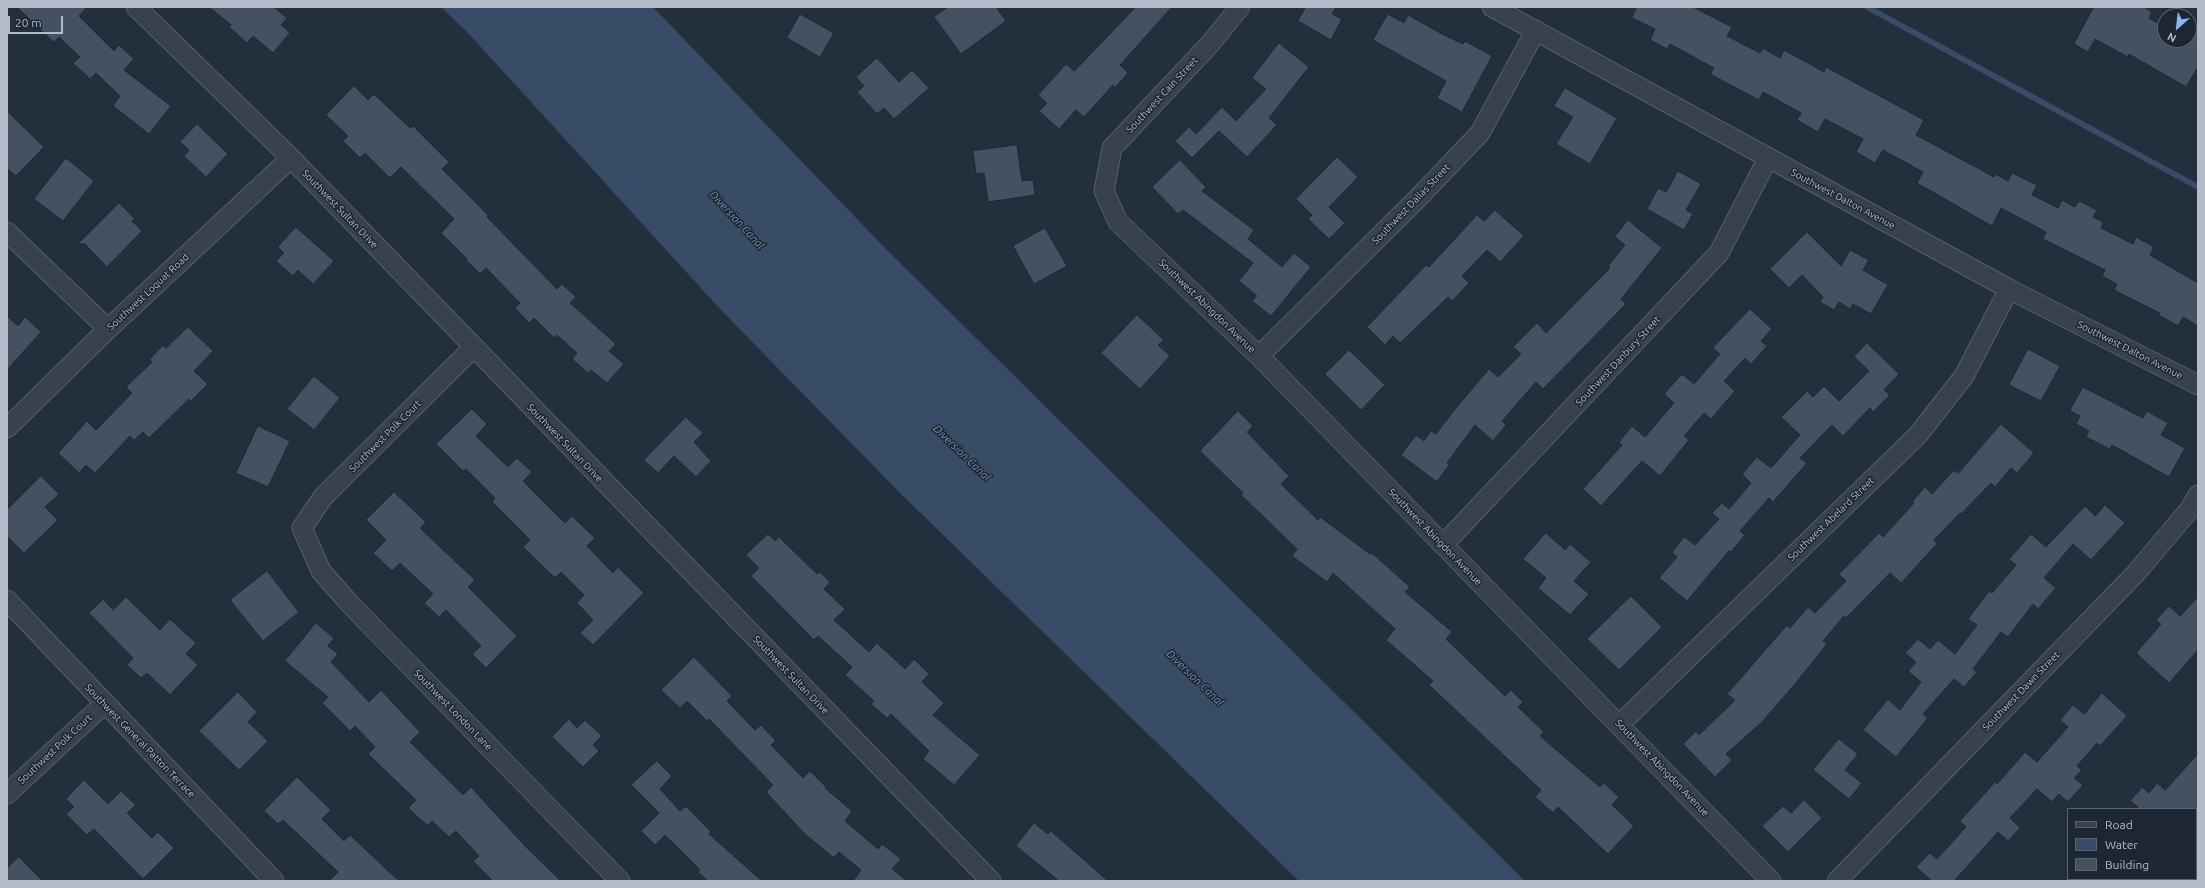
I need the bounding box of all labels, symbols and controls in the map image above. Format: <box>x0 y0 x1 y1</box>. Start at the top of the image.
scale bar <box>10 8 65 34</box>
north arrow <box>2157 8 2197 48</box>
text: 20 m <box>15 16 42 29</box>
text: N <box>2165 30 2178 45</box>
street label: Southwest Cain Street <box>1124 54 1200 136</box>
street label: Southwest Dallas Street <box>1369 161 1453 247</box>
street label: Southwest Dalton Avenue <box>1789 166 1897 232</box>
street label: Southwest Sultan Drive <box>299 167 381 251</box>
water label: Diversion Canal <box>707 188 767 252</box>
street label: Southwest Loquat Road <box>105 251 191 333</box>
street label: Southwest Abingdon Avenue <box>1156 257 1258 355</box>
street label: Southwest Danbury Street <box>1573 313 1663 409</box>
street label: Southwest Dalton Avenue <box>2075 318 2185 382</box>
street label: Southwest Polk Court <box>346 397 424 475</box>
street label: Southwest Sultan Drive <box>524 401 606 485</box>
water label: Diversion Canal <box>930 422 994 484</box>
street label: Southwest Abelard Street <box>1785 474 1877 564</box>
street label: Southwest Abingdon Avenue <box>1386 486 1484 588</box>
street label: Southwest Sultan Drive <box>750 633 832 717</box>
water label: Diversion Canal <box>1163 647 1227 709</box>
street label: Southwest Dawn Street <box>1980 649 2062 733</box>
street label: Southwest London Lane <box>411 667 495 753</box>
street label: Southwest General Patton Terrace <box>82 682 198 800</box>
street label: Southwest Polk Court <box>15 711 95 787</box>
street label: Southwest Abingdon Avenue <box>1613 717 1711 819</box>
legend <box>2067 808 2197 880</box>
text: Road <box>2105 818 2133 831</box>
text: Water <box>2105 838 2138 851</box>
text: Building <box>2105 858 2149 871</box>

